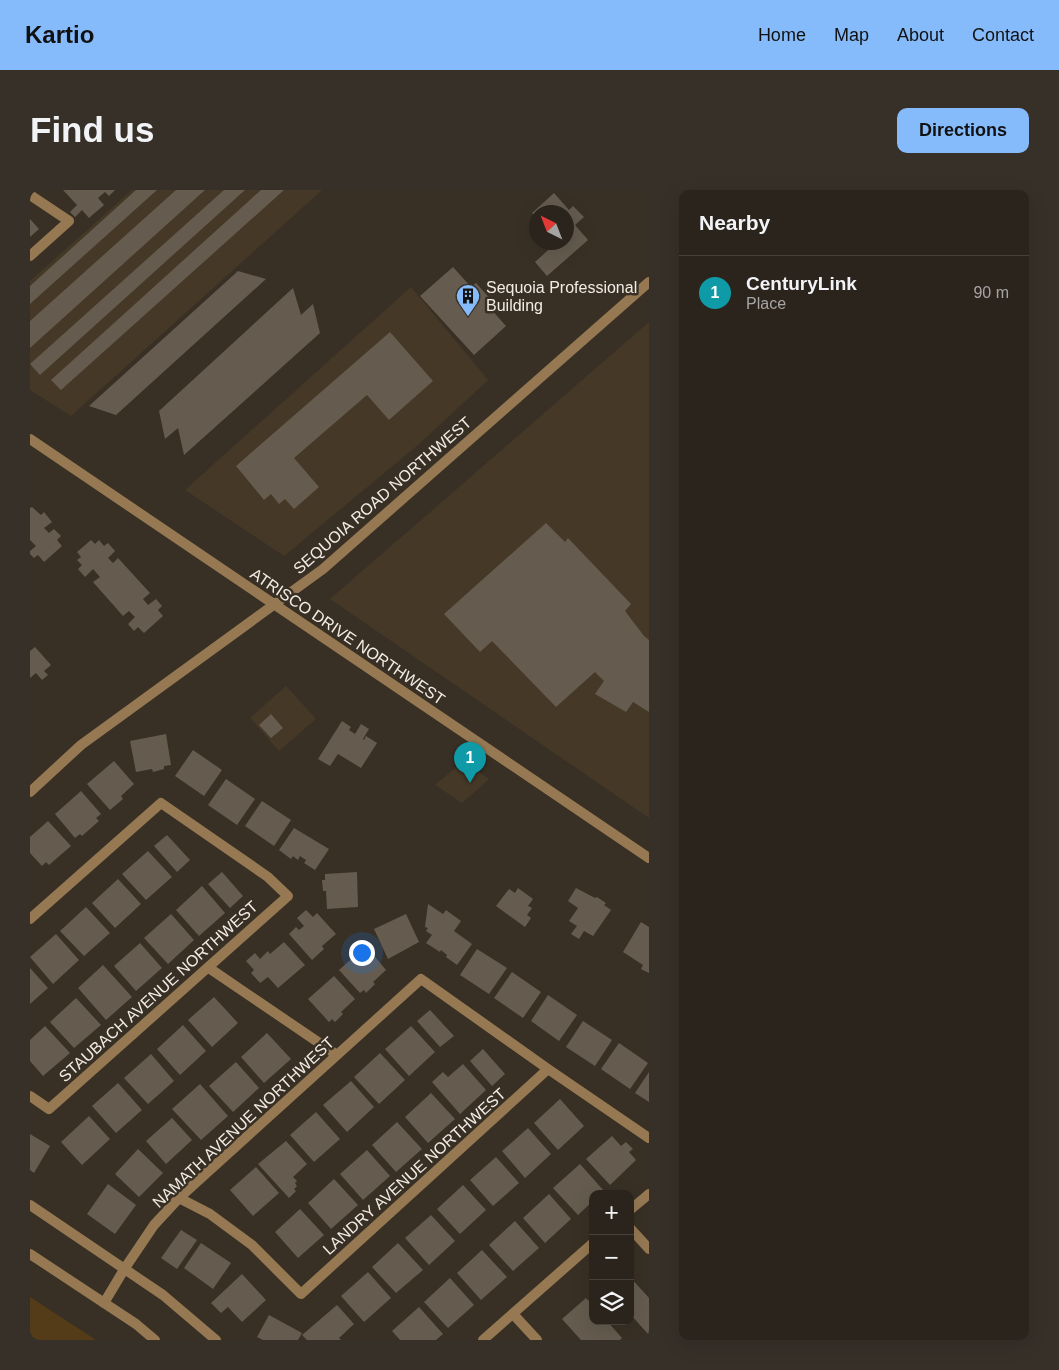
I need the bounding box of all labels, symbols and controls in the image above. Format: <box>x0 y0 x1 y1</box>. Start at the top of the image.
text: Kartio <box>25 21 94 48</box>
text: Home <box>758 25 806 45</box>
text: Map <box>834 25 869 45</box>
text: About <box>897 25 944 45</box>
text: Contact <box>972 25 1034 45</box>
button: Directions <box>897 108 1029 153</box>
text: Find us <box>30 110 154 149</box>
north arrow <box>529 205 574 250</box>
text: Nearby <box>699 211 770 234</box>
text: CenturyLink <box>746 273 857 294</box>
place label: Sequoia Professional Building <box>486 279 637 314</box>
building icon: Sequoia Professional Building <box>455 283 481 317</box>
text: 1 <box>711 284 719 301</box>
text: 90 m <box>973 284 1009 301</box>
text: Place <box>746 295 786 312</box>
street label: SEQUOIA ROAD NORTHWEST <box>290 413 475 577</box>
street label: ATRISCO DRIVE NORTHWEST <box>247 565 448 708</box>
pin: 1 <box>454 742 486 783</box>
street label: STAUBACH AVENUE NORTHWEST <box>56 897 261 1085</box>
your location <box>349 940 375 966</box>
street label: NAMATH AVENUE NORTHWEST <box>149 1034 338 1211</box>
street label: LANDRY AVENUE NORTHWEST <box>320 1085 509 1258</box>
map controls <box>589 1190 634 1325</box>
button: + <box>589 1190 634 1235</box>
button: − <box>589 1235 634 1280</box>
button: layers <box>589 1280 634 1325</box>

